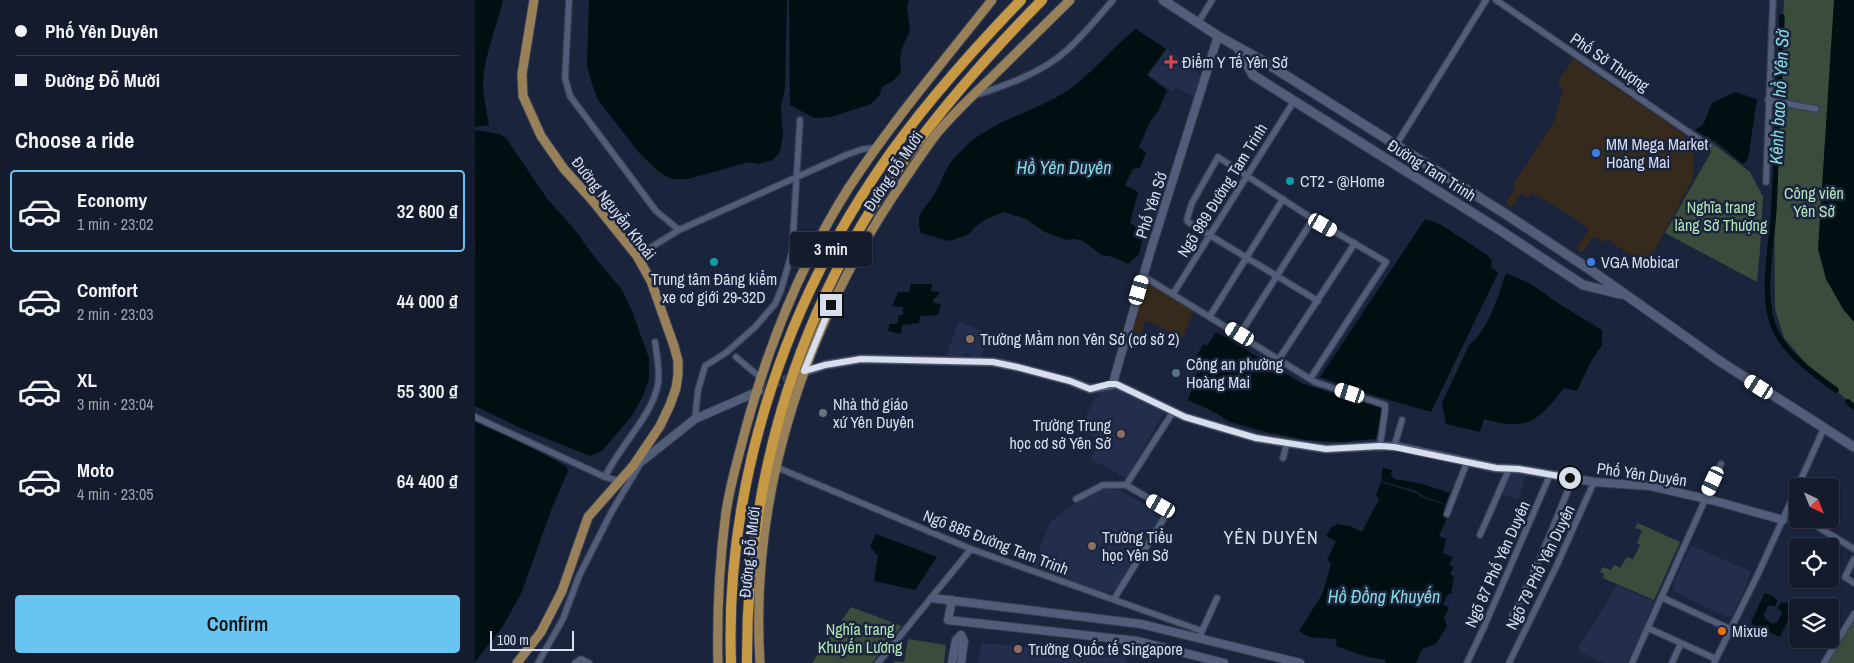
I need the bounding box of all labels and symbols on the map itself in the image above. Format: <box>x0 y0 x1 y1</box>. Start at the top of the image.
street label: Phố Sở Thượng <box>1566 27 1654 97</box>
water label: Kênh bao hồ Yên Sở <box>1763 28 1795 165</box>
place label: Điểm Y Tế Yên Sở <box>1182 51 1288 73</box>
marker: Điểm Y Tế Yên Sở <box>1164 55 1178 69</box>
street label: Ngõ 989 Đường Tam Trinh <box>1172 119 1272 261</box>
street label: Đường Đỗ Mười <box>858 127 928 215</box>
place label: MM Mega Market Hoàng Mai <box>1606 133 1708 173</box>
street label: Đường Tam Trinh <box>1383 134 1481 206</box>
marker: MM Mega Market Hoàng Mai <box>1590 147 1602 159</box>
street label: Đường Nguyễn Khoái <box>567 152 661 264</box>
water label: Hồ Yên Duyên <box>1017 155 1111 180</box>
street label: Phố Yên Sở <box>1130 169 1172 241</box>
place label: CT2 - @Home <box>1300 170 1385 192</box>
marker: CT2 - @Home <box>1284 175 1296 187</box>
park label: Công viên Yên Sở <box>1784 182 1844 222</box>
park label: Nghĩa trang làng Sở Thượng <box>1675 196 1768 236</box>
car <box>1306 211 1339 239</box>
callout: 3 min <box>790 232 872 268</box>
place label: VGA Mobicar <box>1601 251 1680 273</box>
marker: Trung tâm Đăng kiểm xe cơ giới 29-32D <box>708 256 720 268</box>
marker: VGA Mobicar <box>1585 256 1597 268</box>
place label: Trung tâm Đăng kiểm xe cơ giới 29-32D <box>651 268 777 308</box>
car <box>1127 274 1150 306</box>
route end <box>820 294 842 316</box>
car <box>1223 320 1256 348</box>
place label: Trường Mầm non Yên Sở (cơ sở 2) <box>980 328 1179 350</box>
marker: Trường Mầm non Yên Sở (cơ sở 2) <box>964 333 976 345</box>
place label: Công an phường Hoàng Mai <box>1186 353 1284 393</box>
marker: Công an phường Hoàng Mai <box>1170 367 1182 379</box>
car <box>1742 373 1775 401</box>
car <box>1333 381 1366 405</box>
place label: Nhà thờ giáo xứ Yên Duyên <box>833 393 914 433</box>
marker: Nhà thờ giáo xứ Yên Duyên <box>817 407 829 419</box>
place label: Trường Trung học cơ sở Yên Sở <box>1010 414 1112 454</box>
marker: Trường Trung học cơ sở Yên Sở <box>1115 428 1127 440</box>
street label: Phố Yên Duyên <box>1596 457 1688 491</box>
car <box>1699 464 1726 498</box>
route start <box>1559 467 1581 489</box>
north arrow <box>1789 478 1839 528</box>
car <box>1144 492 1177 520</box>
street label: Ngõ 87 Phố Yên Duyên <box>1459 497 1535 631</box>
street label: Ngõ 79 Phố Yên Duyên <box>1500 501 1580 633</box>
street label: Ngõ 885 Đường Tam Trinh <box>920 504 1072 580</box>
street label: Đường Đỗ Mười <box>733 505 765 599</box>
district label: YÊN DUYÊN <box>1223 525 1319 550</box>
place label: Trường Tiểu học Yên Sở <box>1102 526 1172 566</box>
marker: Trường Tiểu học Yên Sở <box>1086 540 1098 552</box>
water label: Hồ Đồng Khuyến <box>1328 584 1440 609</box>
park label: Nghĩa trang Khuyến Lương <box>818 618 903 658</box>
place label: Mixue <box>1732 620 1768 642</box>
marker: Mixue <box>1716 625 1728 637</box>
scale bar <box>490 628 574 651</box>
place label: Trường Quốc tế Singapore <box>1028 638 1183 660</box>
marker: Trường Quốc tế Singapore <box>1012 643 1024 655</box>

